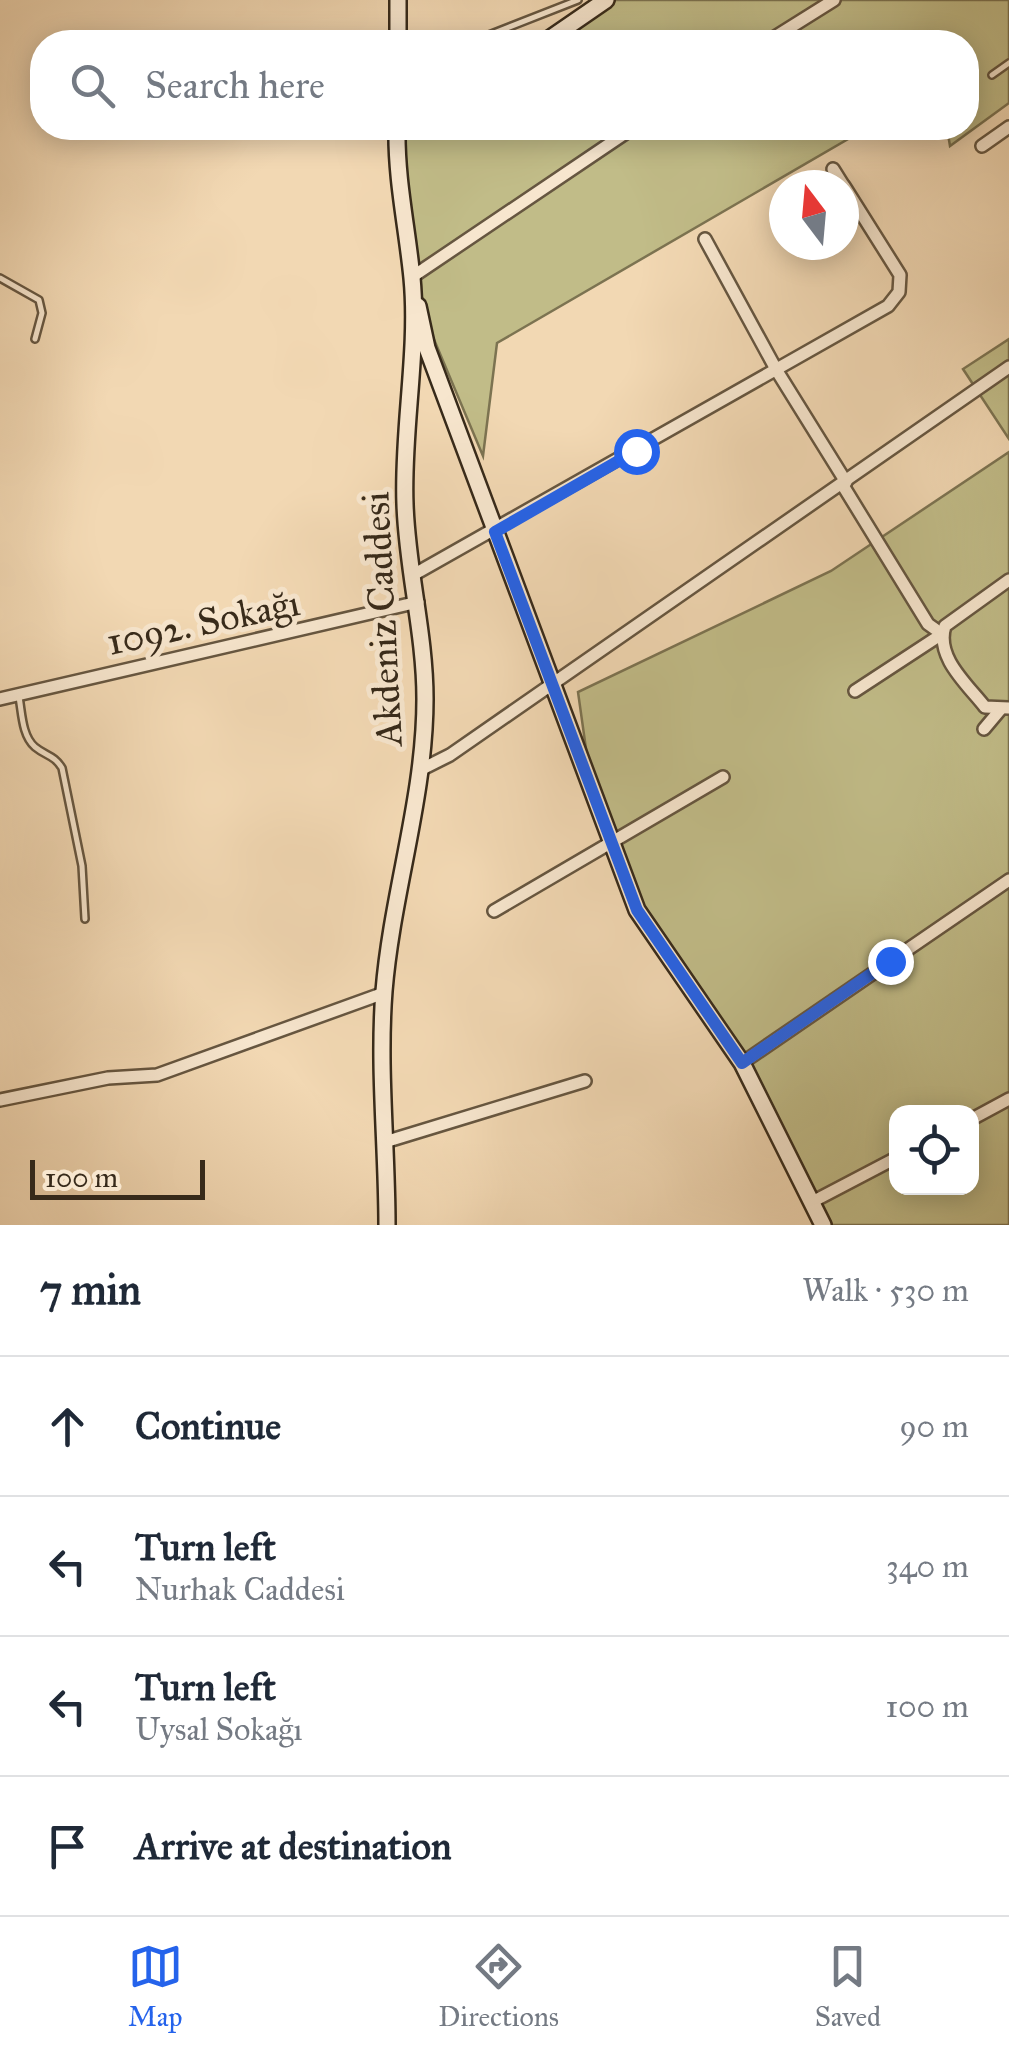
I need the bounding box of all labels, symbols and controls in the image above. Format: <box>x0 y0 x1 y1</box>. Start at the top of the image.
search box <box>30 30 979 140</box>
icon: search <box>65 58 120 113</box>
text: Search here <box>145 62 325 108</box>
north arrow <box>769 170 859 260</box>
route start <box>614 429 660 475</box>
street label: Akdeniz Caddesi <box>352 491 412 749</box>
street label: 1092. Sokağı <box>102 579 304 665</box>
route end <box>868 939 914 985</box>
map controls <box>889 1105 979 1195</box>
button: locate <box>889 1105 979 1195</box>
scale bar <box>30 1155 205 1200</box>
text: 100 m <box>45 1160 118 1195</box>
text: 7 min <box>40 1264 141 1316</box>
text: Walk · 530 m <box>802 1271 969 1310</box>
icon: ahead <box>40 1399 95 1454</box>
text: Continue <box>135 1403 281 1449</box>
text: 90 m <box>899 1407 969 1446</box>
text: Turn left <box>135 1524 276 1570</box>
icon: left <box>40 1539 95 1594</box>
text: 340 m <box>886 1547 969 1586</box>
text: Nurhak Caddesi <box>135 1570 345 1609</box>
text: Turn left <box>135 1664 276 1710</box>
icon: left <box>40 1679 95 1734</box>
text: 100 m <box>885 1687 969 1726</box>
text: Uysal Sokağı <box>135 1710 302 1749</box>
icon: arrive <box>40 1819 95 1874</box>
text: Arrive at destination <box>135 1823 452 1869</box>
tab: Map <box>128 1939 183 2034</box>
tab: Directions <box>438 1939 559 2034</box>
tab: Saved <box>815 1939 881 2034</box>

